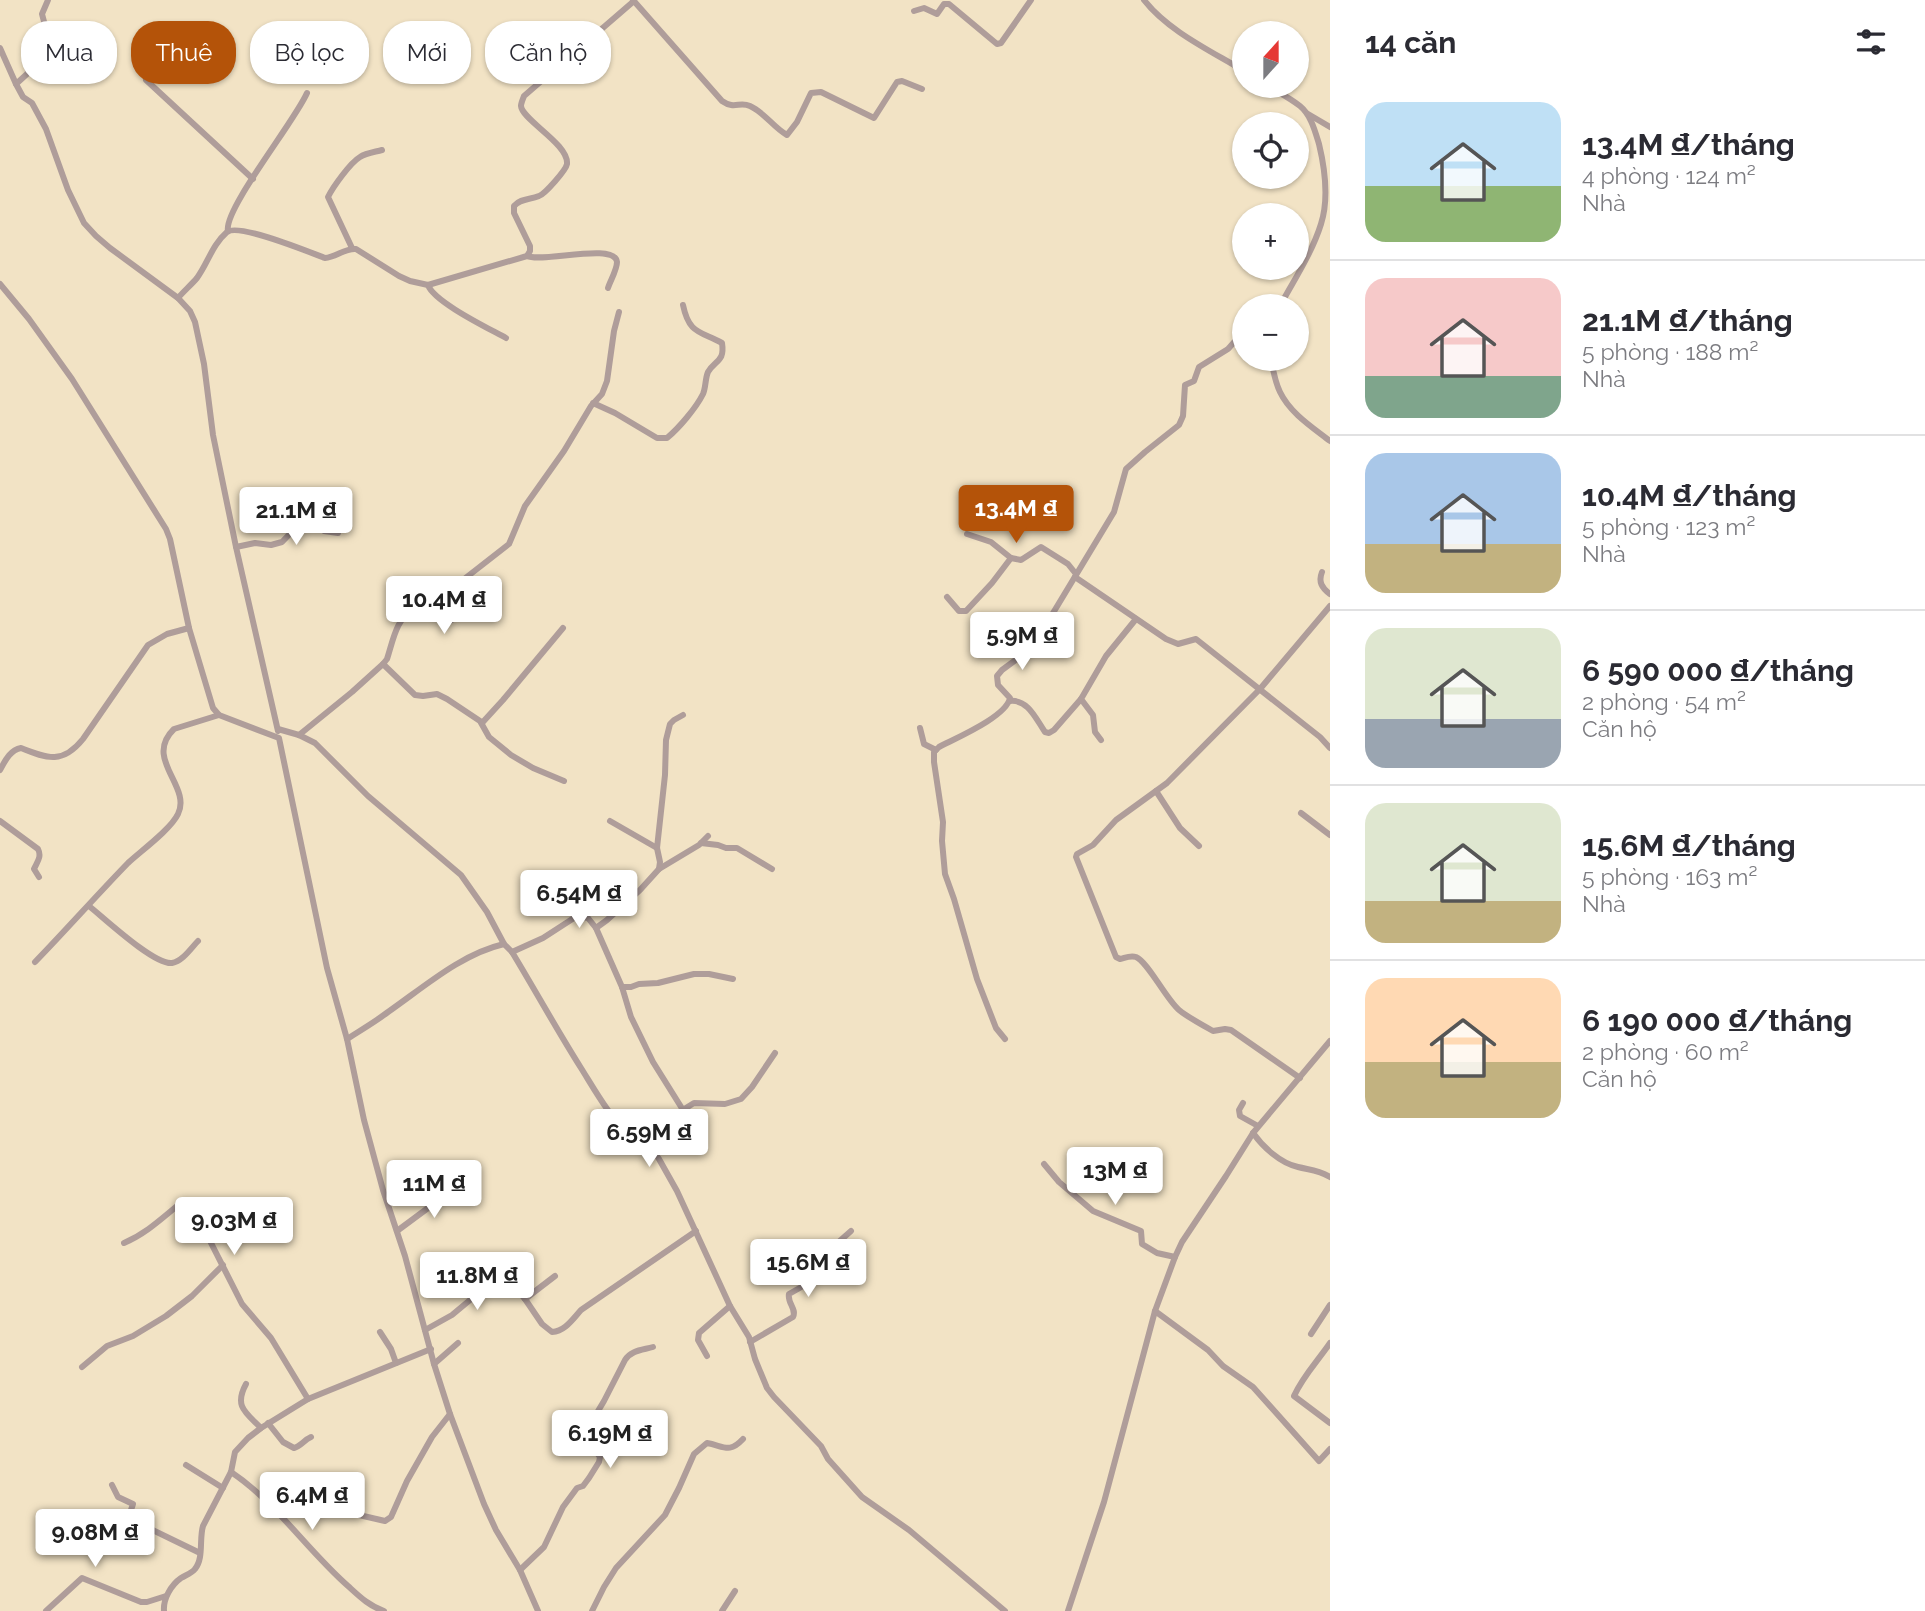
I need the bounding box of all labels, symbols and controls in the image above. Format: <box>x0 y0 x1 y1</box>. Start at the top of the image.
chip: Mua <box>21 21 117 84</box>
chip: Thuê <box>131 21 236 84</box>
chip: Bộ lọc <box>250 21 369 84</box>
chip: Mới <box>383 21 471 84</box>
chip: Căn hộ <box>485 21 611 84</box>
north arrow <box>1232 21 1309 98</box>
map controls <box>1232 21 1309 371</box>
icon: filters <box>1852 23 1890 61</box>
text: 14 căn <box>1365 25 1456 60</box>
button: locate <box>1232 112 1309 189</box>
text: 13.4M ₫/tháng <box>1582 127 1795 162</box>
icon: home <box>1421 130 1505 214</box>
text: 4 phòng · 124 m² <box>1582 162 1756 189</box>
text: Nhà <box>1582 189 1626 216</box>
button: + <box>1232 203 1309 280</box>
button: − <box>1232 294 1309 371</box>
text: 21.1M ₫/tháng <box>1582 303 1793 338</box>
icon: home <box>1421 306 1505 390</box>
text: 5 phòng · 188 m² <box>1582 338 1758 365</box>
text: Nhà <box>1582 365 1626 392</box>
text: 10.4M ₫/tháng <box>1582 478 1797 513</box>
icon: home <box>1421 481 1505 565</box>
pin: 13.4M ₫ <box>951 486 1081 545</box>
pin: 21.1M ₫ <box>231 488 361 547</box>
text: 13.4M ₫ <box>975 494 1057 521</box>
text: 21.1M ₫ <box>255 496 337 523</box>
text: 5 phòng · 123 m² <box>1582 513 1755 540</box>
text: Nhà <box>1582 540 1626 567</box>
pin: 10.4M ₫ <box>379 576 509 636</box>
text: 10.4M ₫ <box>402 585 486 612</box>
pin: 5.9M ₫ <box>965 612 1079 672</box>
text: 5.9M ₫ <box>986 621 1058 648</box>
text: 6 590 000 ₫/tháng <box>1582 653 1854 688</box>
icon: home <box>1421 656 1505 740</box>
text: 2 phòng · 54 m² <box>1582 688 1746 715</box>
text: Căn hộ <box>1582 715 1657 742</box>
text: 15.6M ₫/tháng <box>1582 828 1796 863</box>
icon: home <box>1421 831 1505 915</box>
text: 5 phòng · 163 m² <box>1582 863 1757 890</box>
pin: 6.54M ₫ <box>514 870 644 930</box>
text: 6.54M ₫ <box>536 879 622 906</box>
text: Nhà <box>1582 890 1626 917</box>
text: 6 190 000 ₫/tháng <box>1582 1003 1852 1038</box>
icon: home <box>1421 1006 1505 1090</box>
text: 2 phòng · 60 m² <box>1582 1038 1749 1065</box>
text: Căn hộ <box>1582 1065 1657 1092</box>
pin: 6.59M ₫ <box>584 1110 714 1169</box>
text: 6.59M ₫ <box>606 1118 692 1145</box>
pin: 13M ₫ <box>1066 1148 1164 1207</box>
text: 13M ₫ <box>1083 1156 1147 1183</box>
pin: 11M ₫ <box>385 1160 483 1220</box>
text: 11M ₫ <box>403 1169 465 1196</box>
pin: 9.03M ₫ <box>169 1198 299 1257</box>
text: 9.03M ₫ <box>191 1206 277 1233</box>
pin: 15.6M ₫ <box>743 1240 873 1299</box>
text: 15.6M ₫ <box>766 1248 850 1275</box>
pin: 11.8M ₫ <box>412 1252 542 1312</box>
text: 11.8M ₫ <box>436 1261 518 1288</box>
pin: 6.19M ₫ <box>545 1410 675 1470</box>
text: 6.19M ₫ <box>568 1419 652 1446</box>
pin: 6.4M ₫ <box>255 1472 369 1532</box>
text: 6.4M ₫ <box>276 1481 348 1508</box>
pin: 9.08M ₫ <box>30 1510 160 1569</box>
text: 9.08M ₫ <box>52 1518 139 1545</box>

